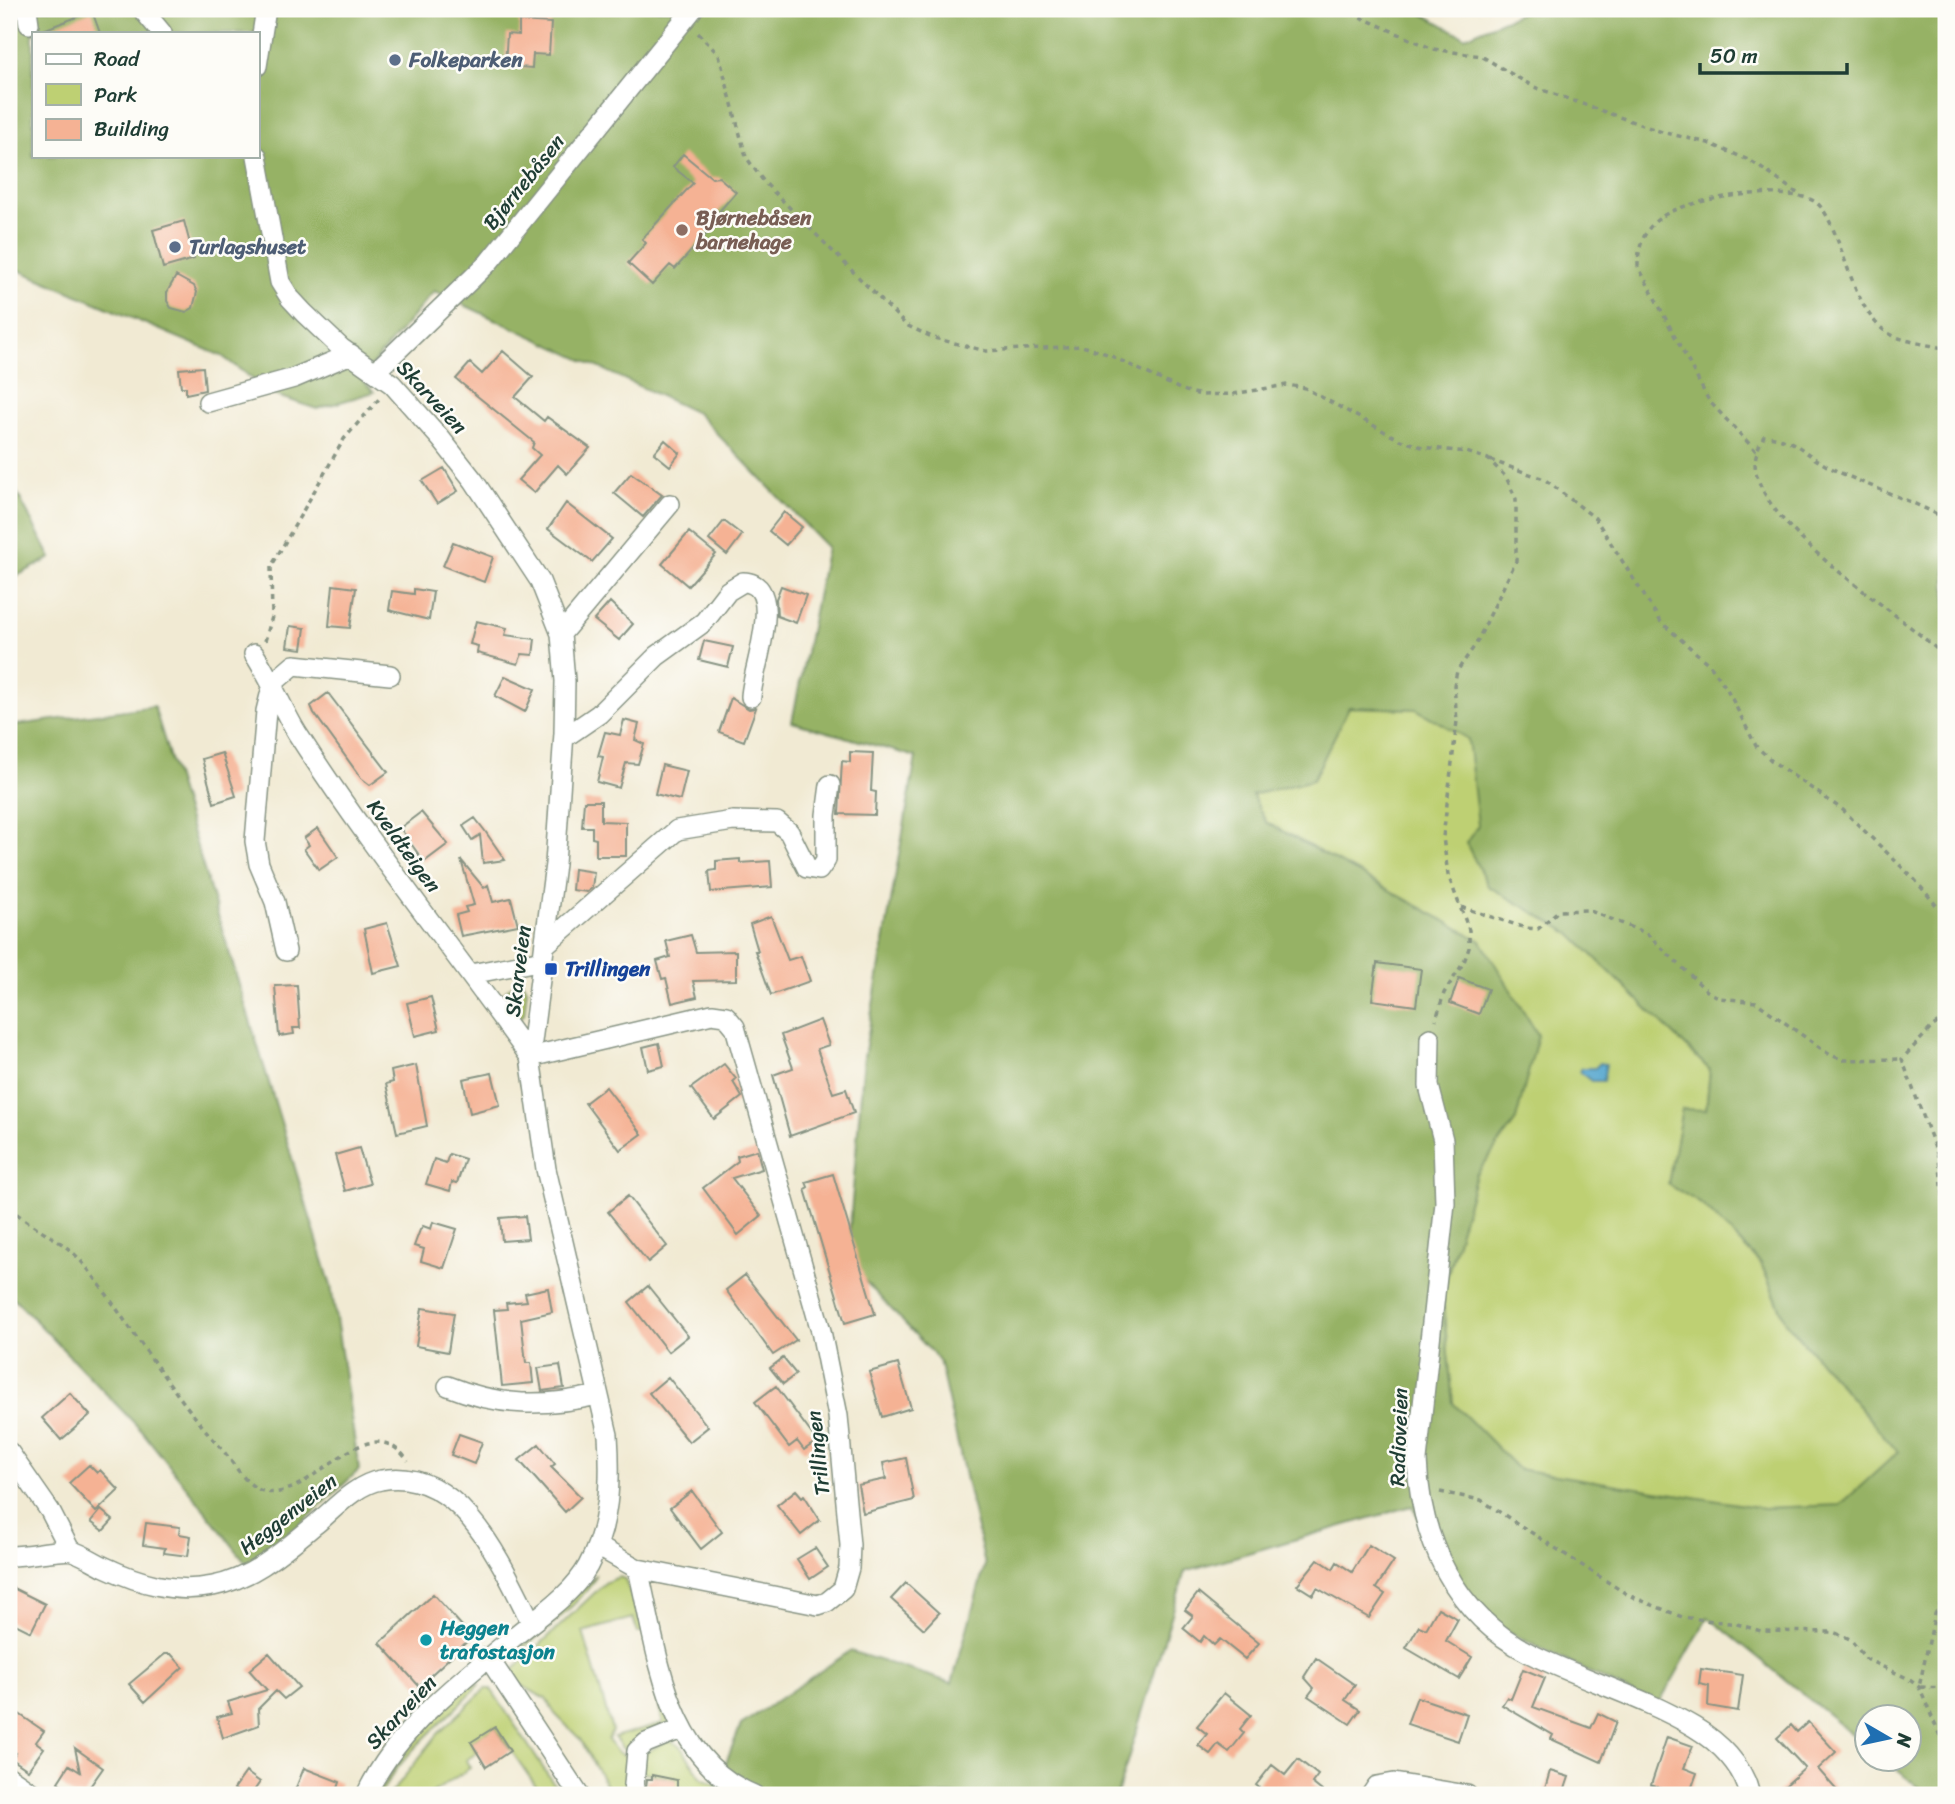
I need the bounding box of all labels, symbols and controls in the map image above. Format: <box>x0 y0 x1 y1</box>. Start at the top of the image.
legend <box>32 32 259 158</box>
scale bar <box>1700 32 1846 76</box>
text: 50 m <box>1710 37 1758 75</box>
text: Road <box>94 40 141 78</box>
place label: Folkeparken <box>408 41 523 79</box>
marker: Folkeparken <box>387 52 403 68</box>
text: Park <box>94 76 137 114</box>
text: Building <box>94 110 170 148</box>
street label: Bjørnebåsen <box>473 125 575 239</box>
place label: Bjørnebåsen barnehage <box>695 199 812 261</box>
marker: Bjørnebåsen barnehage <box>674 222 690 238</box>
place label: Turlagshuset <box>189 228 307 266</box>
marker: Turlagshuset <box>167 239 183 255</box>
street label: Skarveien <box>387 350 477 444</box>
street label: Kveldteigen <box>357 791 451 901</box>
street label: Skarveien <box>494 923 542 1019</box>
place label: Trillingen <box>565 950 651 988</box>
marker: Trillingen <box>543 961 559 977</box>
street label: Radioveien <box>1378 1387 1420 1487</box>
street label: Trillingen <box>795 1409 841 1497</box>
street label: Heggenveien <box>230 1463 346 1565</box>
place label: Heggen trafostasjon <box>439 1609 556 1671</box>
marker: Heggen trafostasjon <box>418 1632 434 1648</box>
street label: Skarveien <box>356 1665 446 1759</box>
north arrow <box>1854 1702 1924 1772</box>
text: N <box>1887 1731 1922 1750</box>

